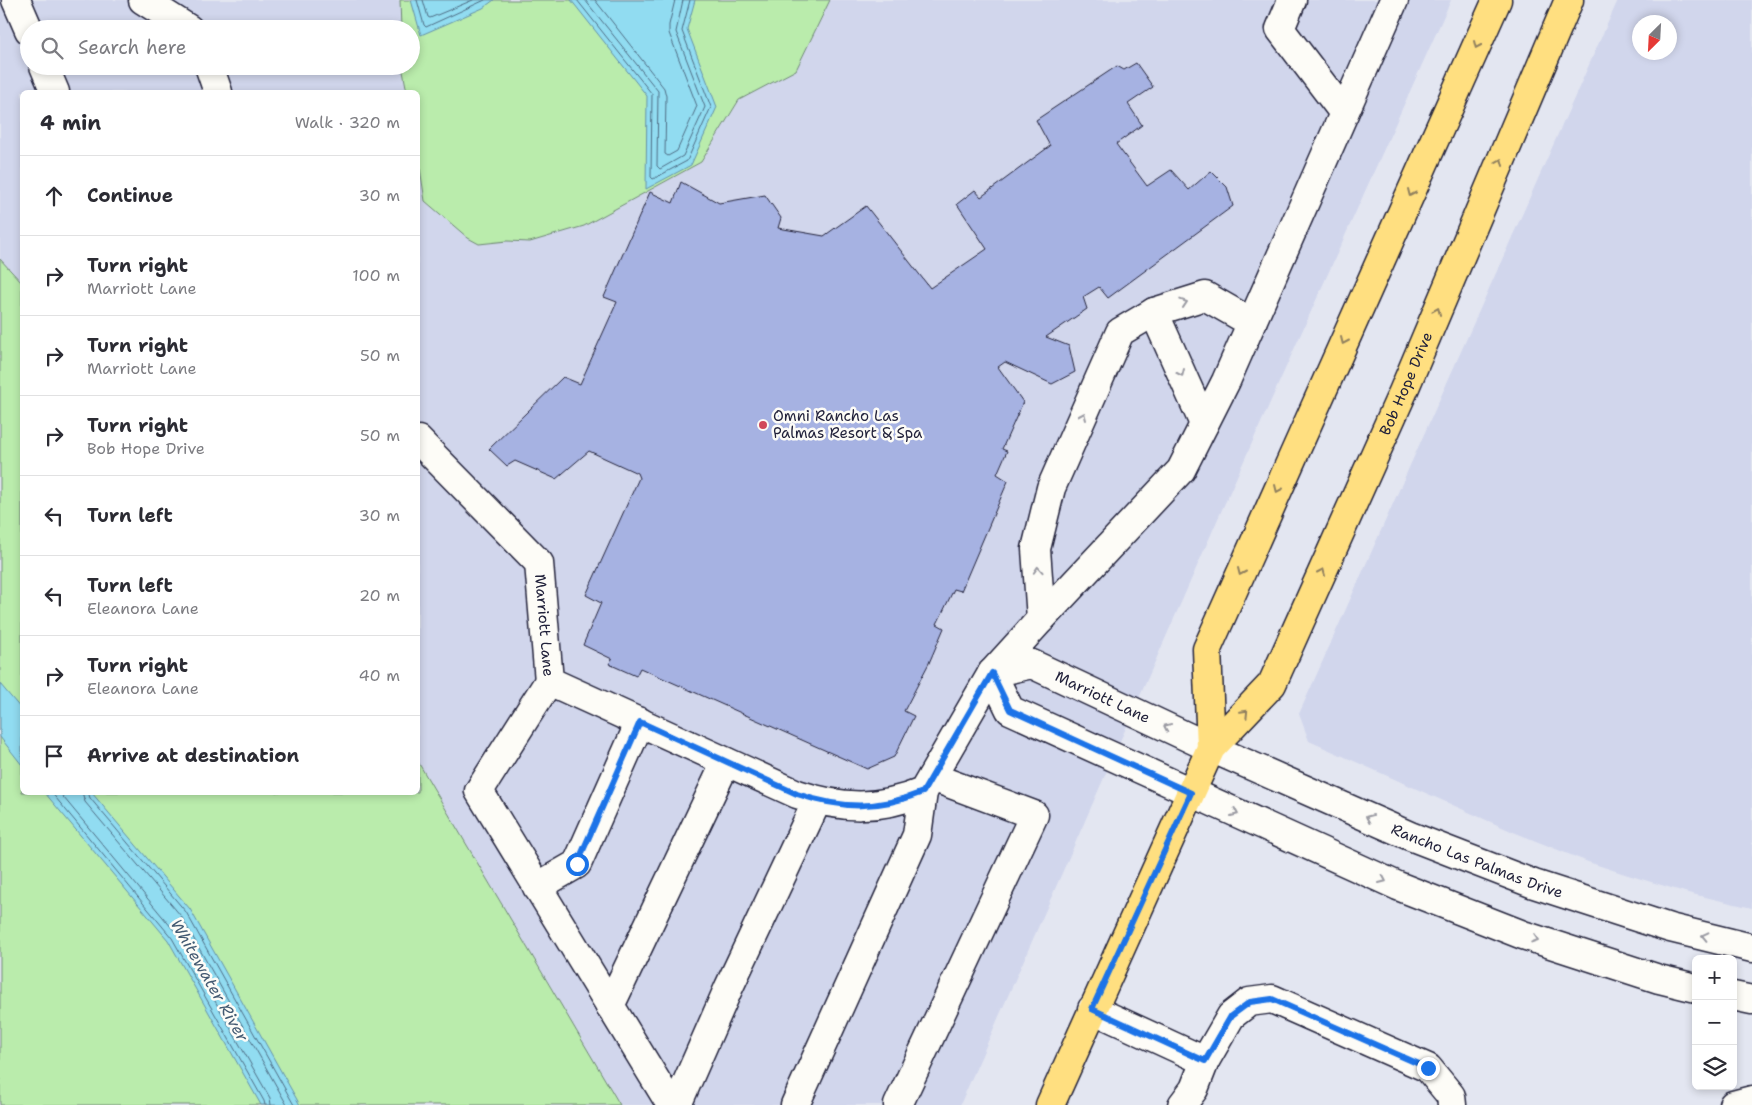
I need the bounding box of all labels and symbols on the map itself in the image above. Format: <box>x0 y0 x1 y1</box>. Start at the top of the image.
north arrow <box>1632 15 1677 60</box>
one-way arrow <box>1473 39 1483 48</box>
one-way arrow <box>1494 158 1505 167</box>
one-way arrow <box>1406 188 1417 197</box>
one-way arrow <box>1179 298 1187 308</box>
one-way arrow <box>1430 307 1441 316</box>
street label: Bob Hope Drive <box>1375 329 1437 438</box>
one-way arrow <box>1340 336 1351 345</box>
one-way arrow <box>1175 368 1185 377</box>
place label: Omni Rancho Las Palmas Resort & Spa <box>773 406 923 443</box>
one-way arrow <box>1076 412 1087 421</box>
marker: Omni Rancho Las Palmas Resort & Spa <box>757 419 769 431</box>
one-way arrow <box>1273 484 1284 493</box>
one-way arrow <box>1032 566 1043 574</box>
one-way arrow <box>1237 567 1248 576</box>
one-way arrow <box>1316 568 1327 577</box>
street label: Marriott Lane <box>530 573 559 677</box>
street label: Marriott Lane <box>1052 666 1153 728</box>
one-way arrow <box>1239 710 1248 719</box>
one-way arrow <box>1163 723 1172 733</box>
one-way arrow <box>1230 807 1239 817</box>
one-way arrow <box>1365 813 1374 824</box>
street label: Rancho Las Palmas Drive <box>1388 819 1566 903</box>
route start <box>566 853 589 876</box>
one-way arrow <box>1378 873 1387 884</box>
water label: Whitewater River <box>166 915 253 1046</box>
one-way arrow <box>1700 931 1709 942</box>
one-way arrow <box>1530 933 1538 943</box>
route end <box>1417 1057 1440 1080</box>

